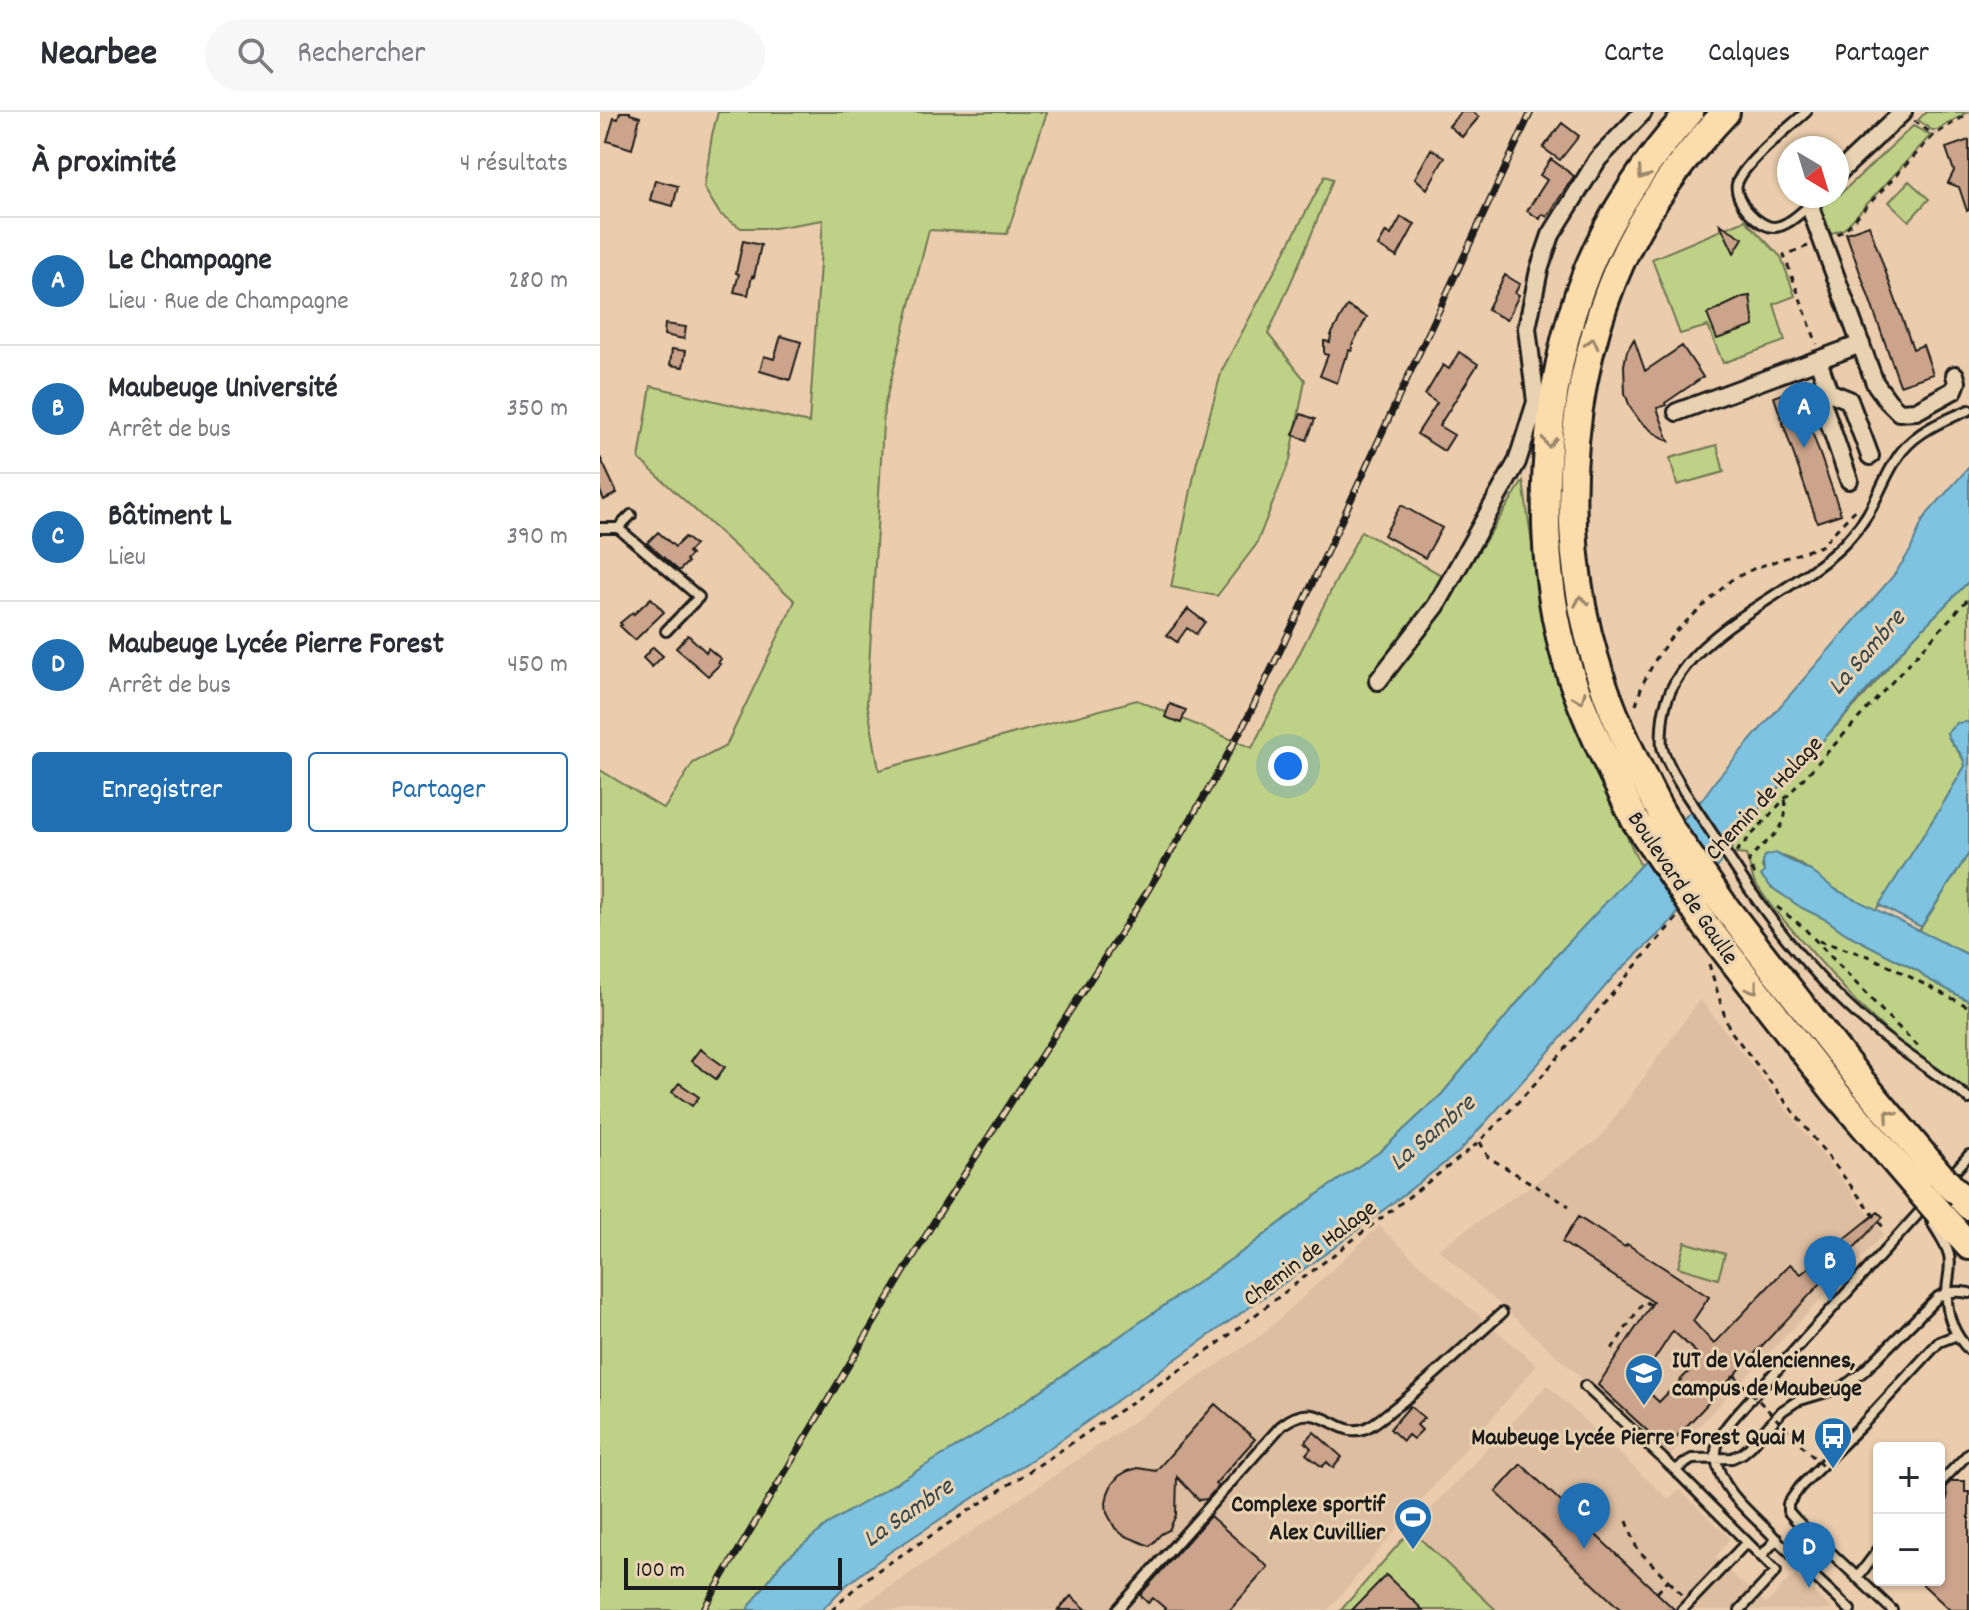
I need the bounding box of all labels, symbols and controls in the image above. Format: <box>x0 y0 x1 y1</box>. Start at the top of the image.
search box <box>205 19 765 91</box>
text: Nearbee <box>40 28 157 83</box>
icon: search <box>233 33 277 77</box>
text: Rechercher <box>297 34 425 77</box>
text: Carte <box>1604 35 1664 75</box>
text: Calques <box>1708 35 1790 75</box>
text: Partager <box>1834 35 1929 75</box>
north arrow <box>1777 136 1849 208</box>
text: À proximité <box>32 140 176 189</box>
text: 4 résultats <box>460 146 568 183</box>
one-way arrow <box>1638 165 1653 179</box>
text: Le Champagne <box>108 241 272 284</box>
text: A <box>51 263 65 300</box>
text: 280 m <box>508 263 568 300</box>
text: Lieu · Rue de Champagne <box>108 284 349 321</box>
one-way arrow <box>1582 337 1599 351</box>
text: Maubeuge Université <box>108 369 338 412</box>
pin: A <box>1778 382 1830 448</box>
text: B <box>52 391 64 428</box>
text: 350 m <box>506 391 568 428</box>
text: Arrêt de bus <box>108 412 231 449</box>
one-way arrow <box>1541 436 1558 449</box>
text: Bâtiment L <box>108 497 232 540</box>
text: C <box>52 519 64 556</box>
text: 390 m <box>507 519 568 556</box>
text: Lieu <box>108 540 146 577</box>
one-way arrow <box>1574 594 1591 608</box>
water label: La Sambre <box>1820 601 1916 704</box>
text: Maubeuge Lycée Pierre Forest <box>108 625 444 668</box>
text: D <box>51 647 65 684</box>
text: 450 m <box>507 647 568 684</box>
text: Arrêt de bus <box>108 668 231 705</box>
one-way arrow <box>1570 690 1587 704</box>
street label: Chemin de Halage <box>1698 729 1832 869</box>
your location <box>1268 746 1308 786</box>
button: Enregistrer <box>32 752 292 832</box>
button: Partager <box>308 752 568 832</box>
street label: Boulevard de Gaulle <box>1617 805 1746 972</box>
one-way arrow <box>1744 979 1758 994</box>
water label: La Sambre <box>1382 1086 1486 1181</box>
one-way arrow <box>1885 1110 1900 1124</box>
street label: Chemin de Halage <box>1237 1193 1385 1316</box>
pin: B <box>1804 1236 1856 1302</box>
place label: IUT de Valenciennes, campus de Maubeuge <box>1672 1345 1862 1407</box>
school or university icon: IUT de Valenciennes, campus de Maubeuge <box>1623 1352 1665 1407</box>
bus stop icon: Maubeuge Lycée Pierre Forest Quai M <box>1812 1415 1854 1470</box>
place label: Maubeuge Lycée Pierre Forest Quai M <box>1471 1422 1805 1456</box>
map controls <box>1873 1442 1945 1586</box>
button: + <box>1873 1442 1945 1514</box>
water label: La Sambre <box>856 1469 963 1558</box>
pin: C <box>1558 1483 1610 1549</box>
place label: Complexe sportif Alex Cuvillier <box>1231 1489 1387 1551</box>
sports icon: Complexe sportif Alex Cuvillier <box>1392 1496 1434 1551</box>
button: − <box>1873 1514 1945 1586</box>
pin: D <box>1783 1522 1835 1588</box>
scale bar <box>624 1554 842 1590</box>
text: 100 m <box>636 1556 685 1587</box>

